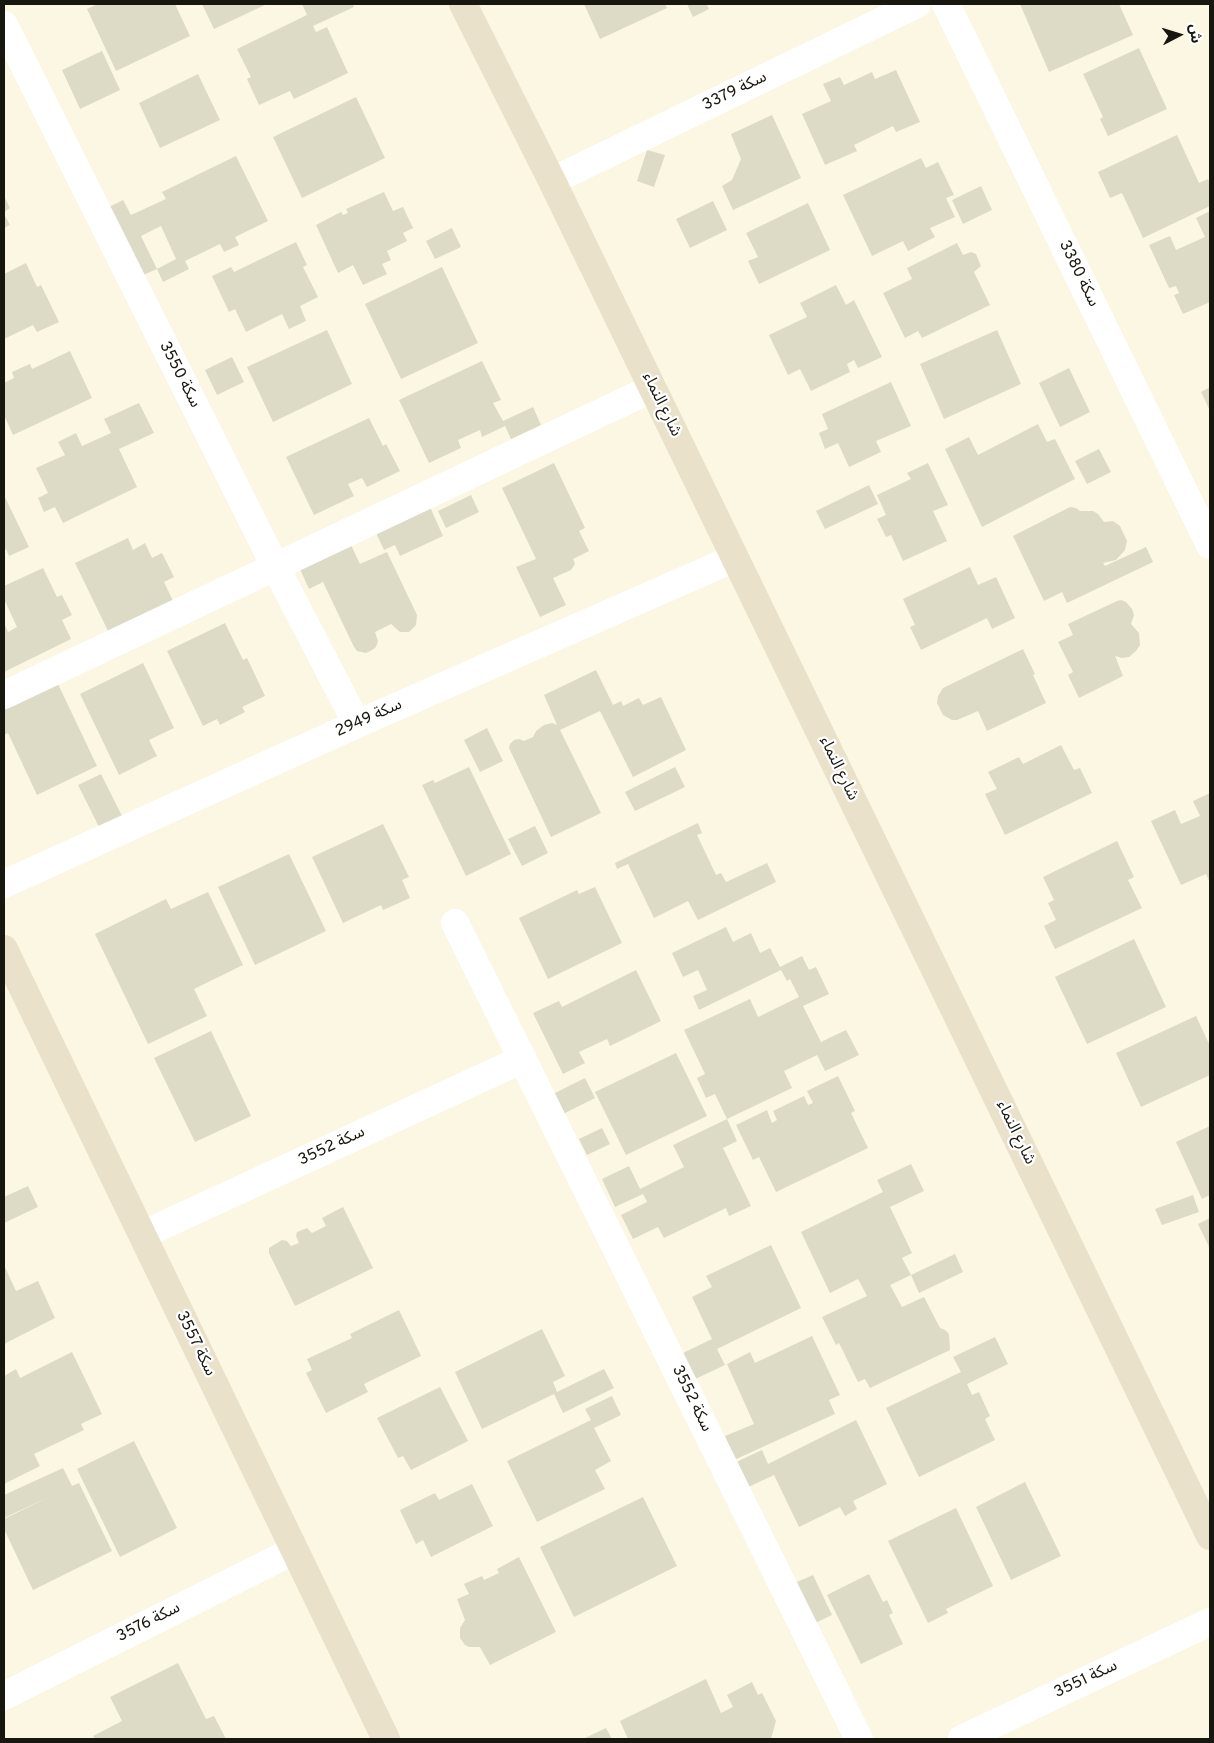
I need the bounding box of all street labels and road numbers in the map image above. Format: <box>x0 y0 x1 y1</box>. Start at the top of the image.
street label: سكة 3379 <box>700 68 770 116</box>
street label: سكة 3380 <box>1054 238 1102 310</box>
street label: سكة 3550 <box>154 339 204 411</box>
street label: شارع النماء <box>637 370 685 440</box>
street label: سكة 2949 <box>333 696 405 742</box>
street label: شارع النماء <box>814 734 862 804</box>
street label: شارع النماء <box>991 1098 1039 1168</box>
street label: سكة 3552 <box>296 1123 368 1171</box>
street label: سكة 3557 <box>171 1308 219 1380</box>
street label: سكة 3552 <box>667 1363 715 1435</box>
street label: سكة 3576 <box>114 1599 184 1647</box>
street label: سكة 3551 <box>1051 1657 1121 1703</box>

